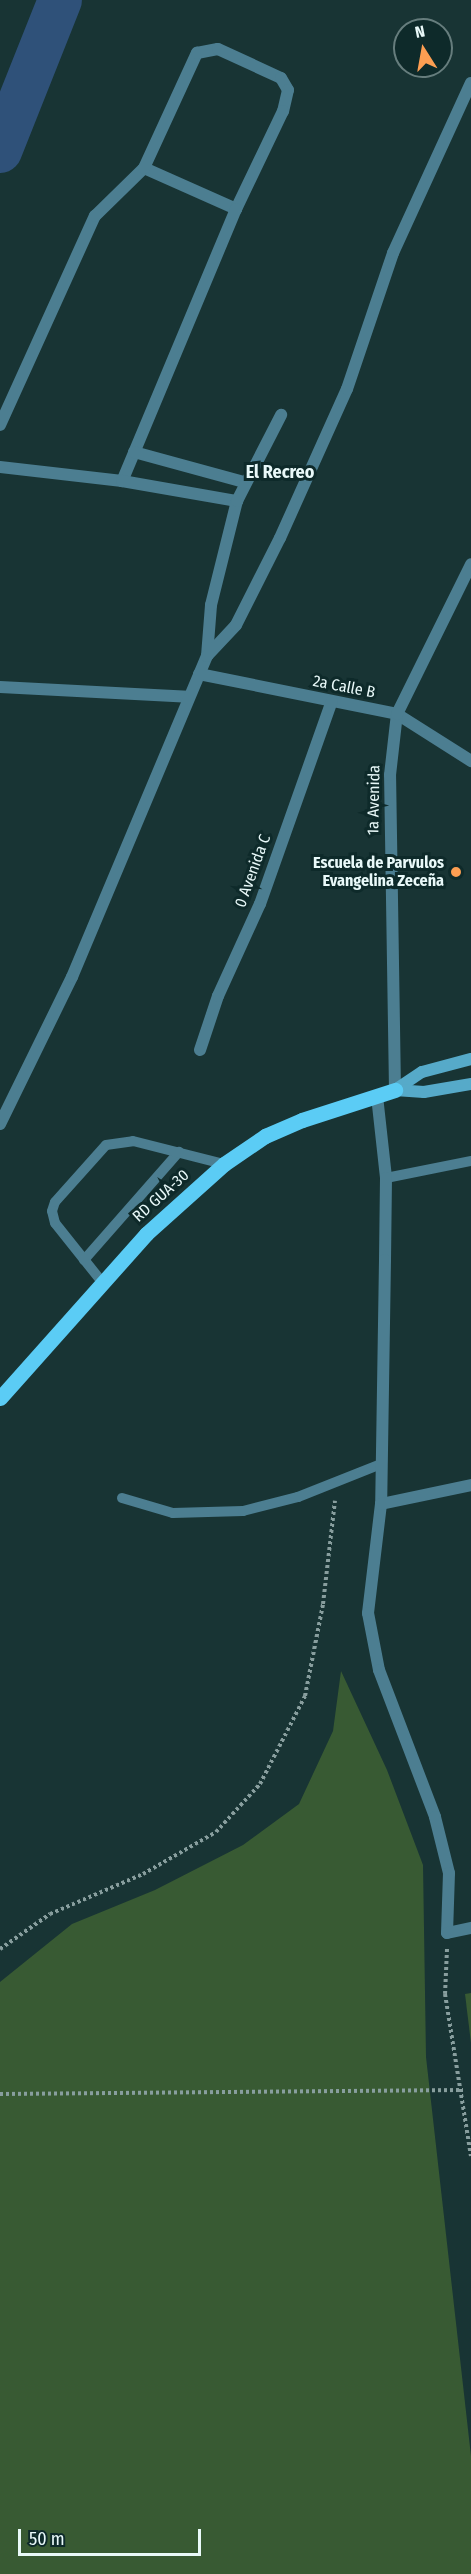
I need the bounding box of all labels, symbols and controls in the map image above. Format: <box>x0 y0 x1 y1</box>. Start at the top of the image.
north arrow <box>393 18 453 78</box>
text: N <box>413 22 426 42</box>
district label: El Recreo <box>246 461 314 483</box>
street label: 2a Calle B <box>311 672 377 702</box>
street label: 1a Avenida <box>364 765 384 835</box>
street label: 0 Avenida C <box>231 832 275 910</box>
place label: Escuela de Parvulos Evangelina Zeceña <box>313 853 444 891</box>
marker: Escuela de Parvulos Evangelina Zeceña <box>449 865 463 879</box>
street label: RD GUA-30 <box>129 1166 193 1226</box>
scale bar <box>21 2517 204 2555</box>
text: 50 m <box>29 2528 65 2550</box>

